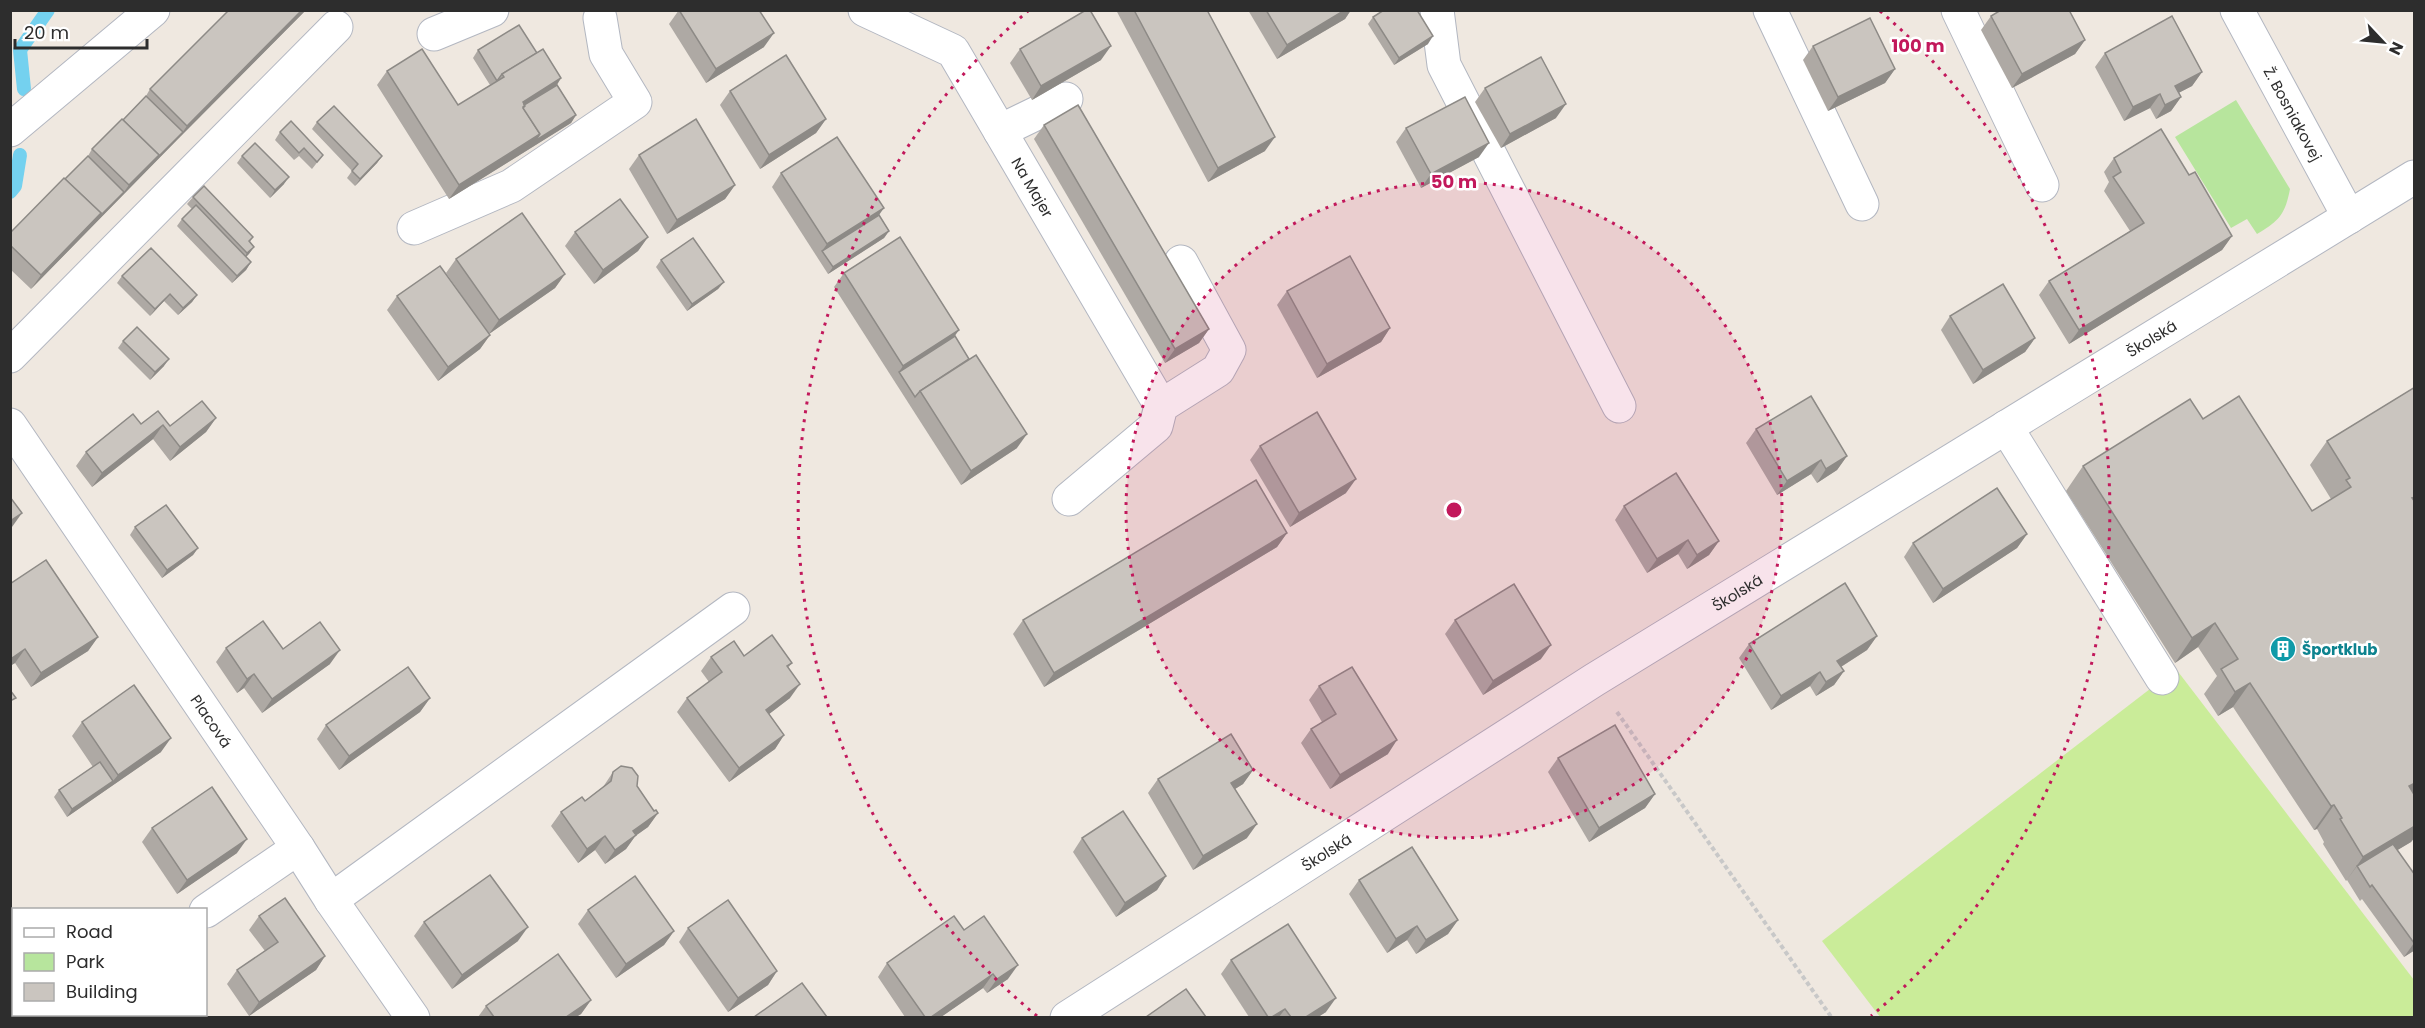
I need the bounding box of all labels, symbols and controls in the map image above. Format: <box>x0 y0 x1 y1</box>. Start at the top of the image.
scale bar <box>15 12 147 50</box>
north arrow <box>2353 12 2413 72</box>
text: 20 m <box>24 20 69 45</box>
text: 100 m <box>1891 33 1945 58</box>
text: N <box>2383 38 2409 59</box>
street label: Ž. Bosniakovej <box>2259 63 2327 165</box>
street label: Na Majer <box>1007 153 1059 222</box>
text: 50 m <box>1431 169 1477 194</box>
street label: Školská <box>2122 315 2181 362</box>
centre of rings <box>1444 500 1464 520</box>
street label: Školská <box>1708 569 1766 616</box>
building icon: Športklub <box>2268 634 2298 664</box>
place label: Športklub <box>2302 639 2377 660</box>
street label: Placová <box>186 690 237 752</box>
street label: Školská <box>1297 828 1355 876</box>
legend <box>12 908 207 1016</box>
text: Road <box>66 919 113 944</box>
text: Park <box>66 949 105 974</box>
text: Building <box>66 979 138 1004</box>

